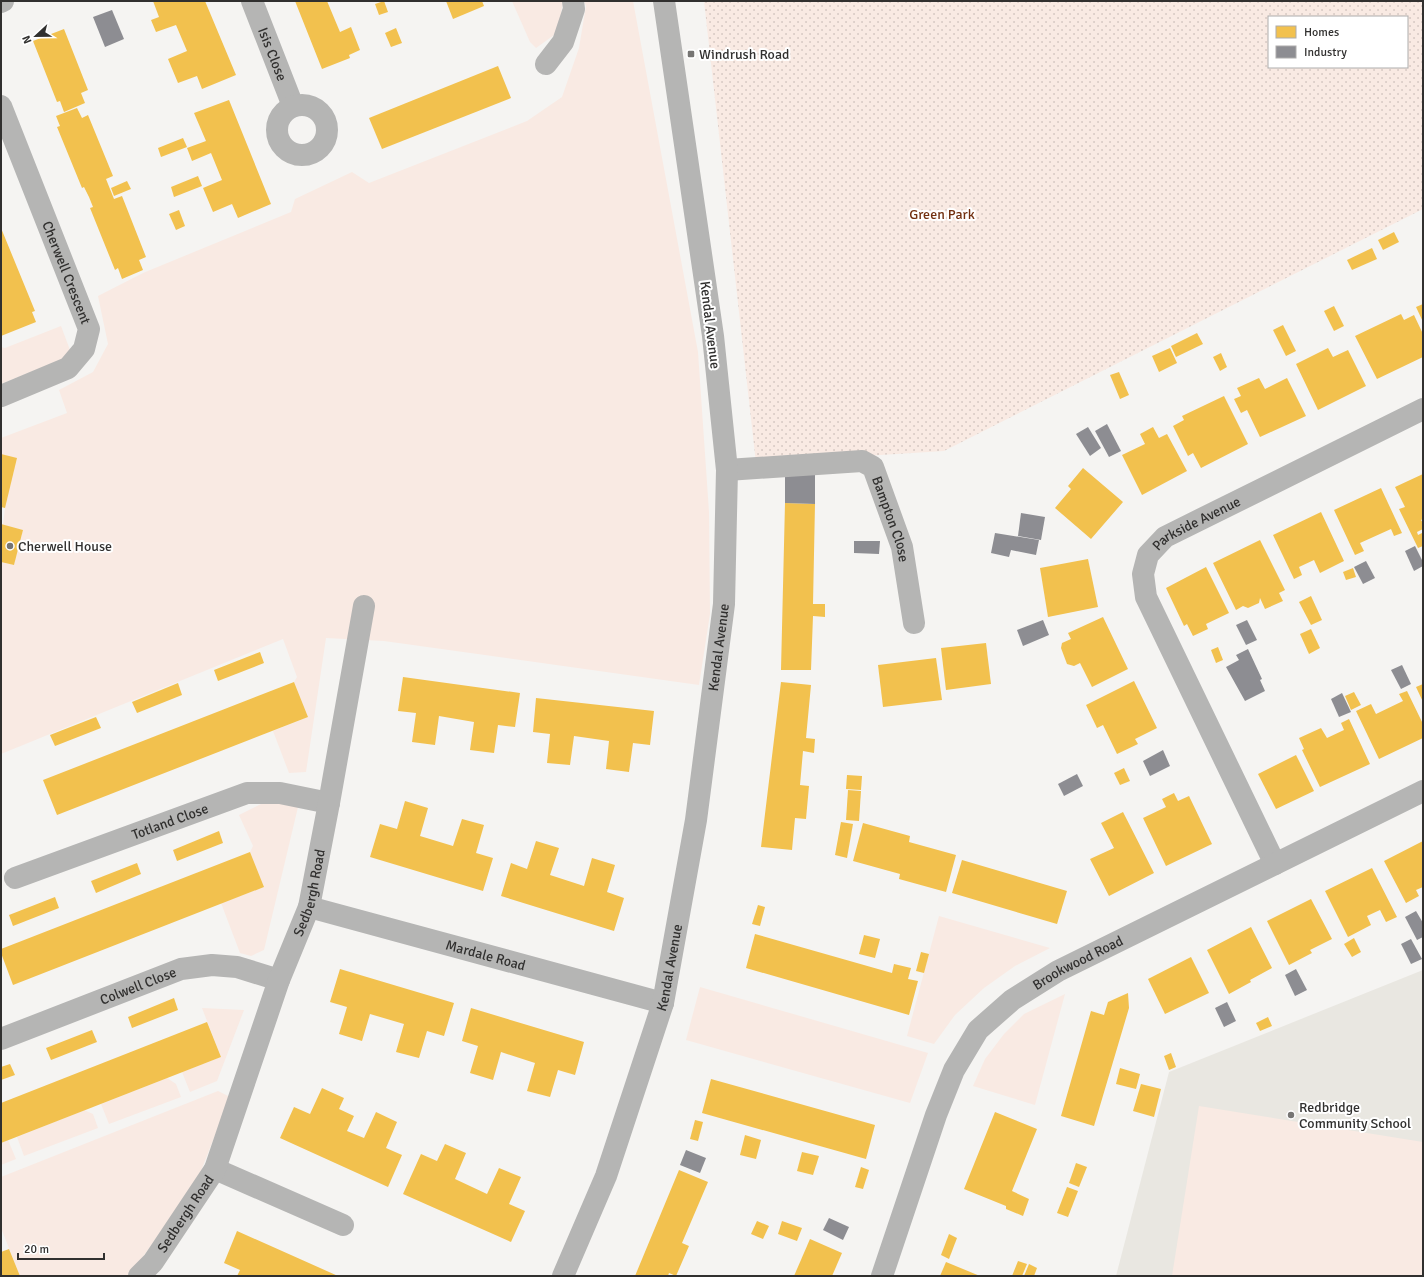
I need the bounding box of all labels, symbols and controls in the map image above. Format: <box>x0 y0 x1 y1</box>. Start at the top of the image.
north arrow <box>16 16 56 56</box>
legend <box>1268 16 1408 68</box>
street label: Isis Close <box>255 25 291 83</box>
text: Homes <box>1304 25 1339 40</box>
text: N <box>20 34 35 46</box>
text: Industry <box>1304 45 1347 60</box>
place label: Windrush Road <box>699 46 789 63</box>
marker: Windrush Road <box>686 49 696 59</box>
park label: Green Park <box>909 206 975 223</box>
street label: Cherwell Crescent <box>39 219 95 327</box>
street label: Kendal Avenue <box>696 280 724 370</box>
street label: Bampton Close <box>869 474 913 563</box>
street label: Parkside Avenue <box>1148 493 1243 554</box>
place label: Cherwell House <box>18 538 112 555</box>
marker: Cherwell House <box>5 541 15 551</box>
street label: Kendal Avenue <box>704 602 732 692</box>
street label: Totland Close <box>129 799 210 843</box>
street label: Sedbergh Road <box>289 848 328 939</box>
street label: Kendal Avenue <box>652 923 686 1013</box>
street label: Brookwood Road <box>1029 932 1126 993</box>
street label: Mardale Road <box>444 936 527 974</box>
street label: Colwell Close <box>97 963 179 1008</box>
place label: Redbridge Community School <box>1299 1099 1411 1132</box>
marker: Redbridge Community School <box>1286 1110 1296 1120</box>
street label: Sedbergh Road <box>153 1172 217 1256</box>
scale bar <box>18 1235 104 1261</box>
text: 20 m <box>24 1242 49 1257</box>

